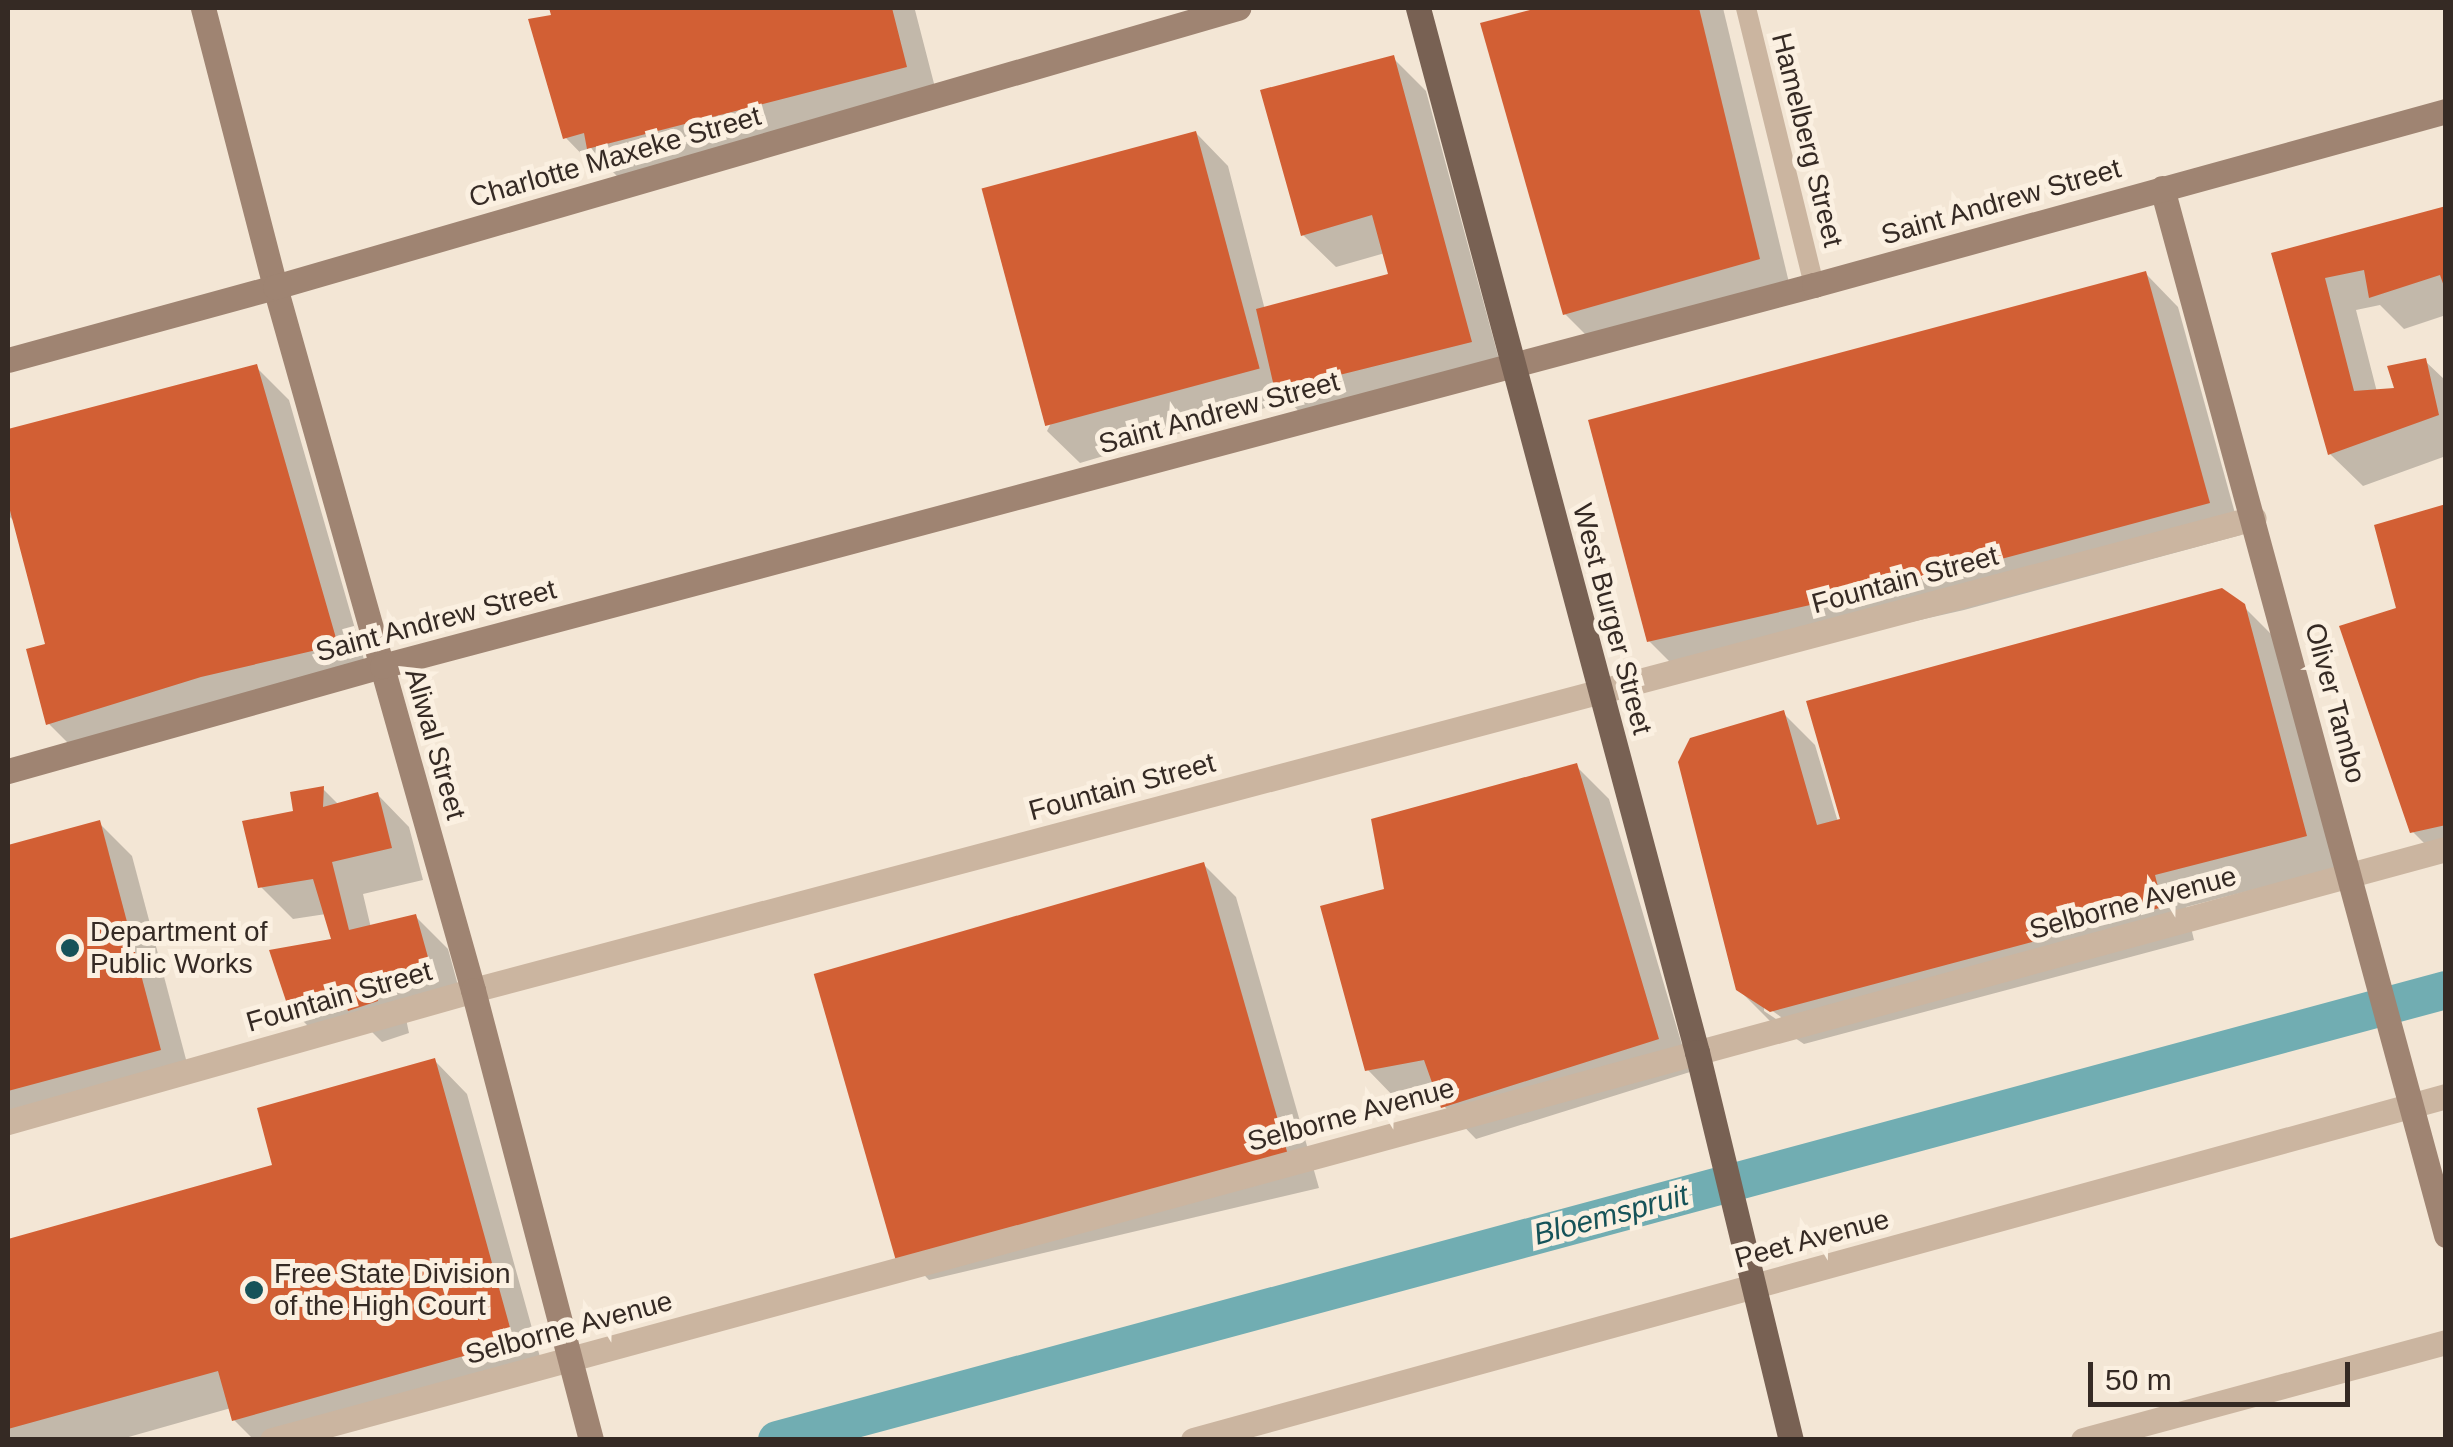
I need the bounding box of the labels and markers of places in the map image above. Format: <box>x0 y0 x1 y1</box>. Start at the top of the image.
place label: Department of Public Works <box>90 915 267 981</box>
marker: Department of Public Works <box>59 937 81 959</box>
place label: Free State Division of the High Court <box>274 1257 511 1323</box>
marker: Free State Division of the High Court <box>243 1279 265 1301</box>

